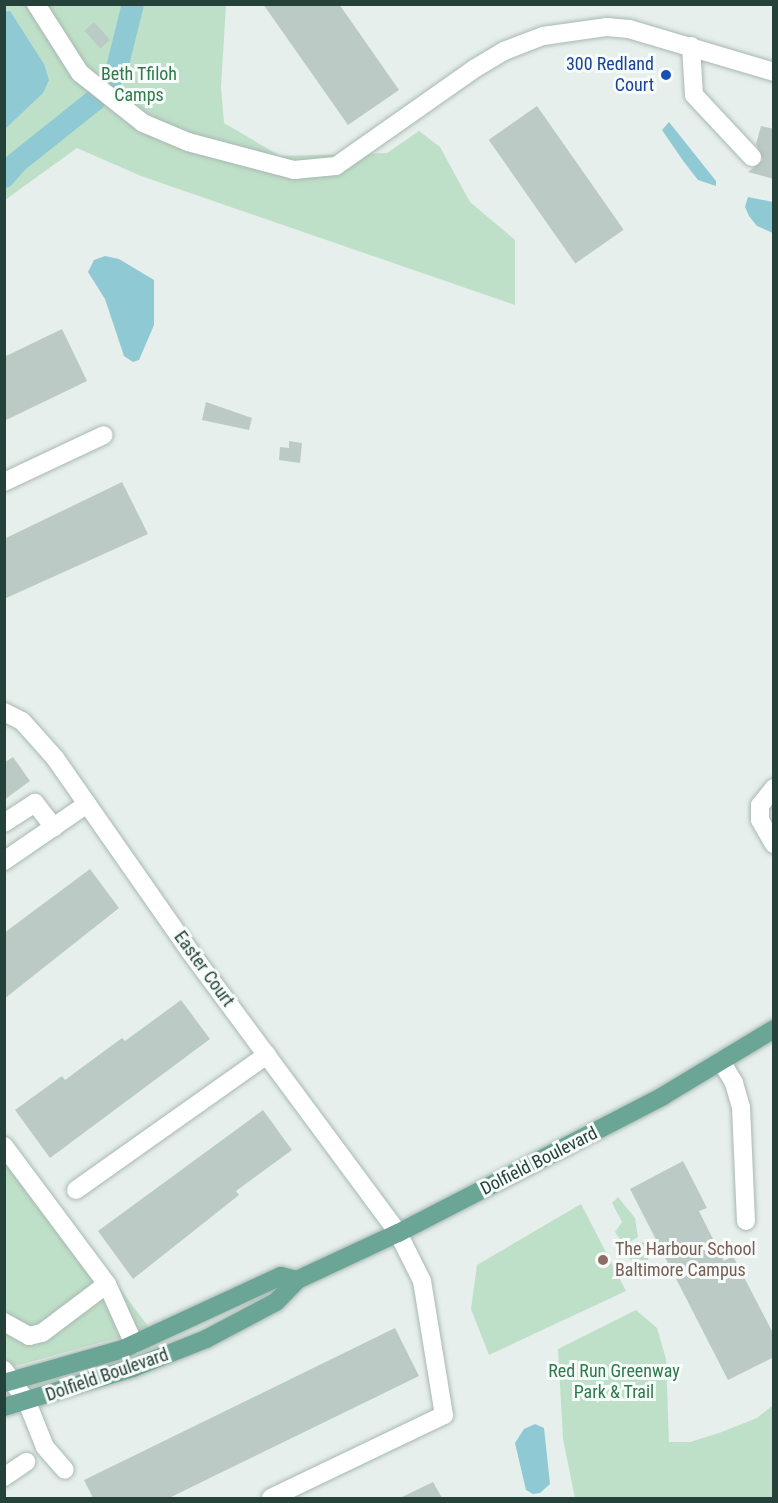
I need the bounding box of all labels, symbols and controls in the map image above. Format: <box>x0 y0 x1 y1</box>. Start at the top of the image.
place label: 300 Redland Court <box>566 54 654 97</box>
park label: Beth Tfiloh Camps <box>101 64 177 106</box>
marker: 300 Redland Court <box>659 68 673 82</box>
street label: Easter Court <box>169 927 239 1011</box>
street label: Dolfield Boulevard <box>477 1122 601 1200</box>
place label: The Harbour School Baltimore Campus <box>615 1239 756 1282</box>
marker: The Harbour School Baltimore Campus <box>596 1253 610 1267</box>
street label: Dolfield Boulevard <box>43 1344 171 1406</box>
park label: Red Run Greenway Park & Trail <box>548 1361 680 1404</box>

